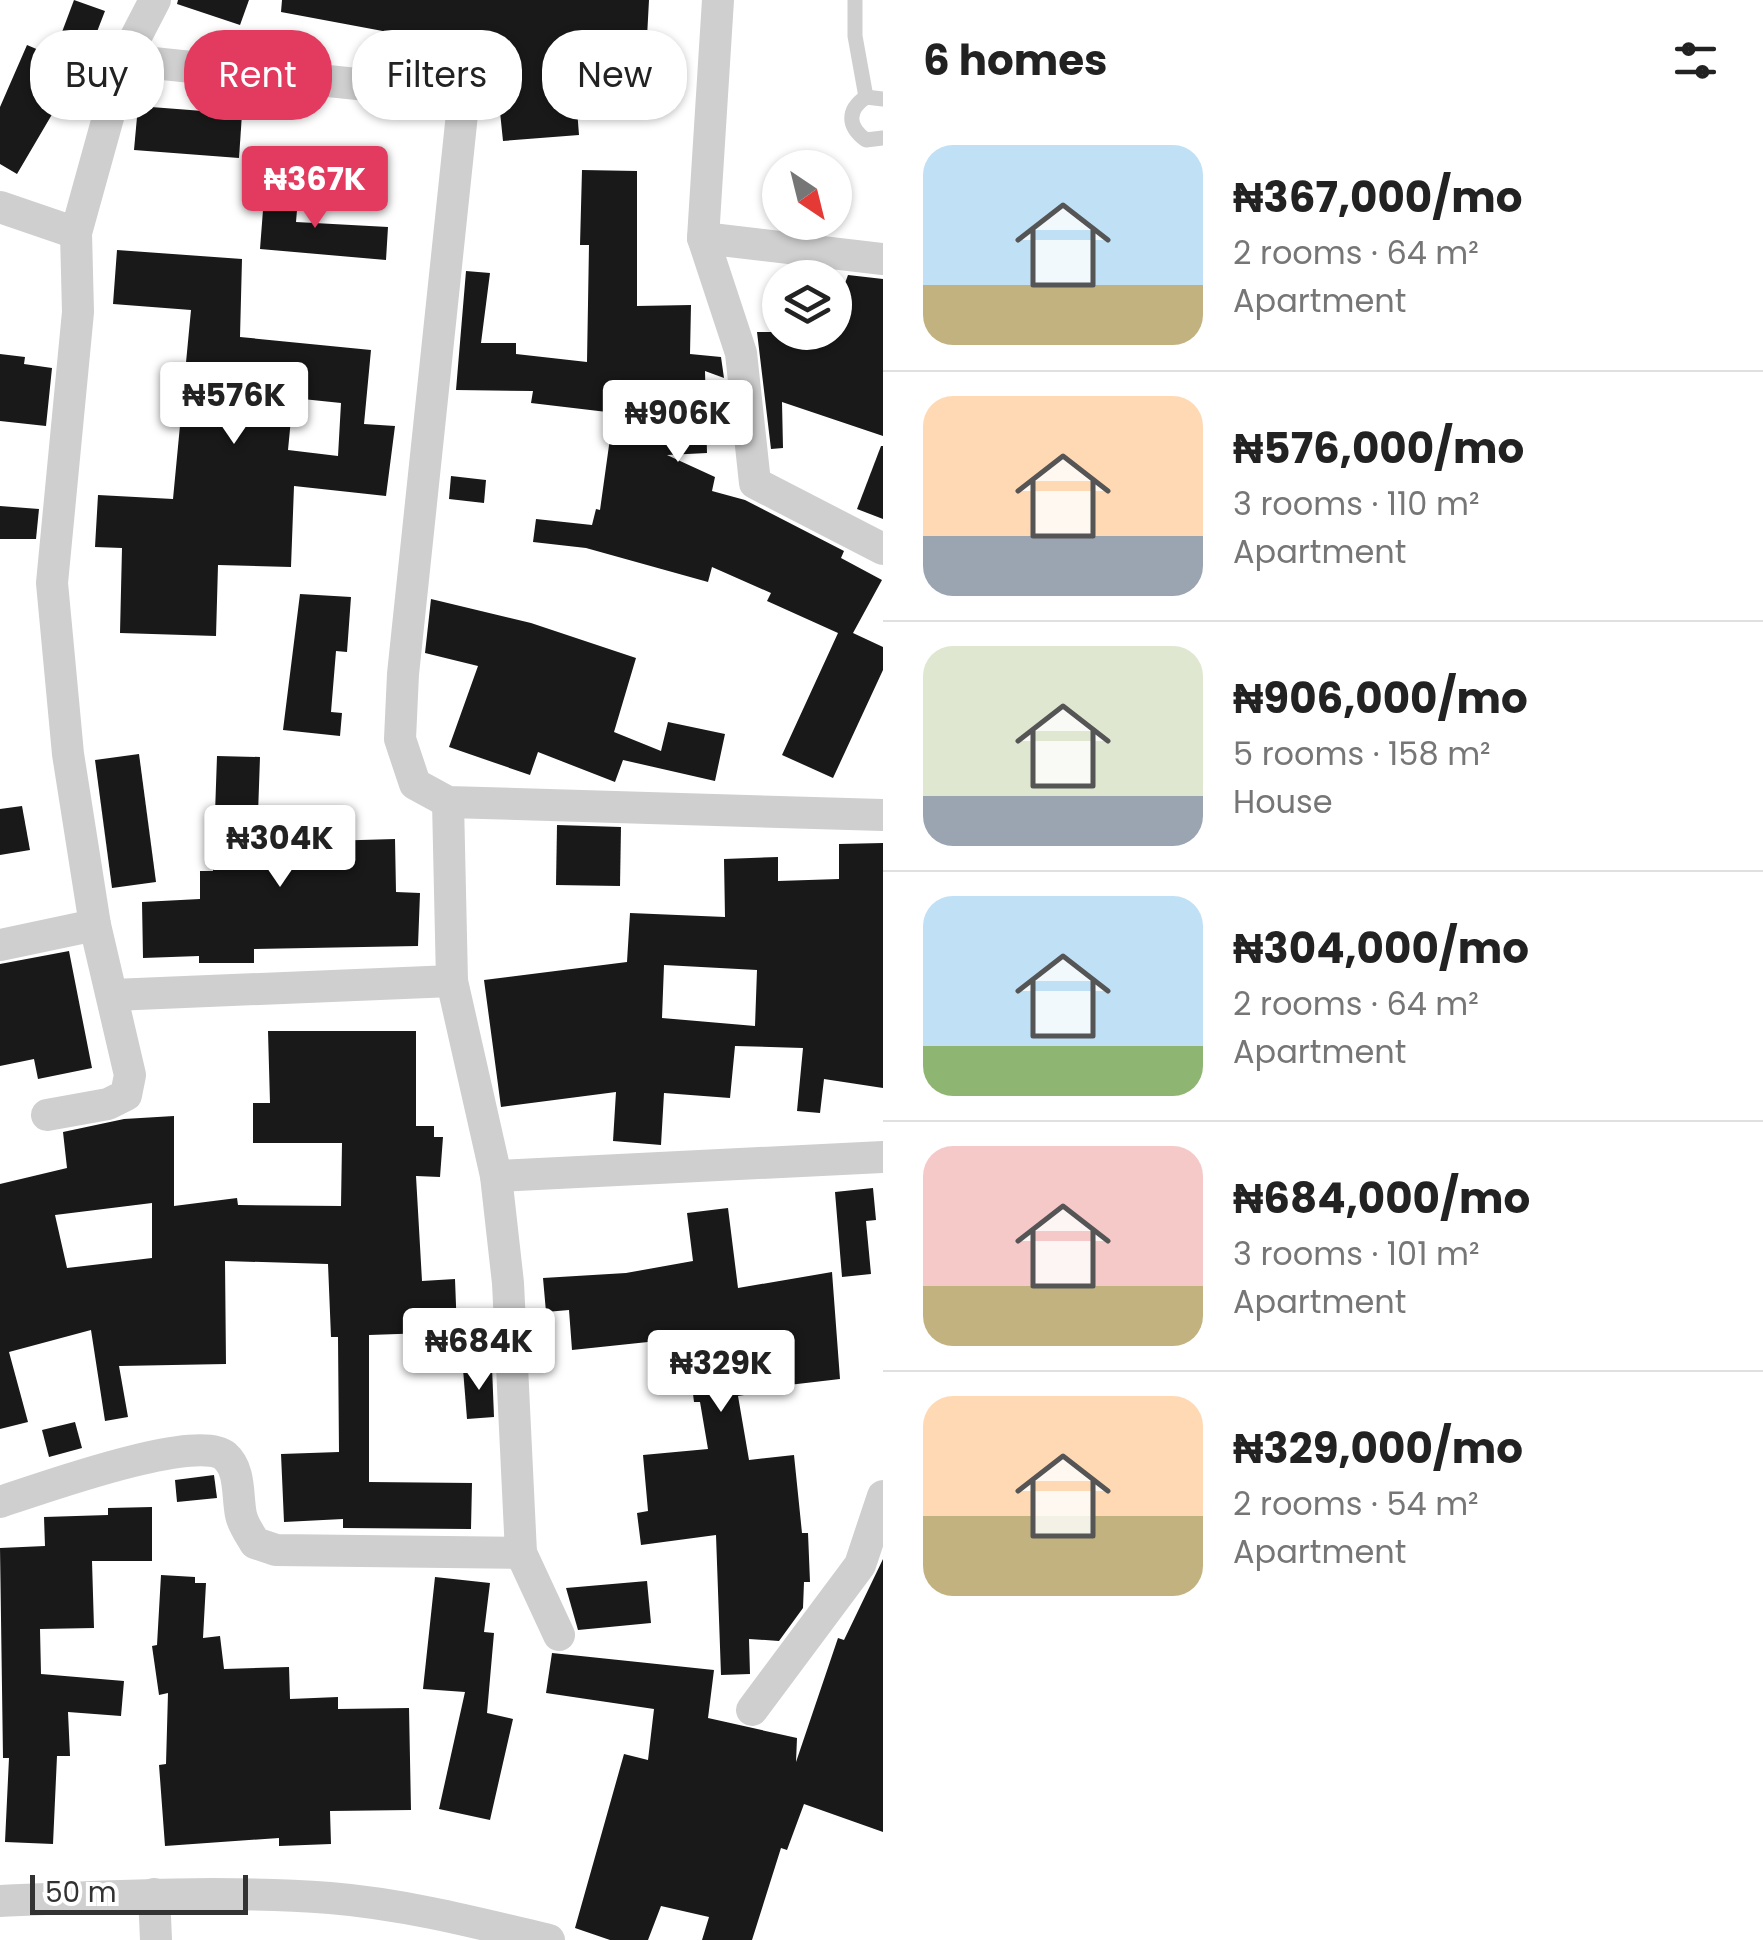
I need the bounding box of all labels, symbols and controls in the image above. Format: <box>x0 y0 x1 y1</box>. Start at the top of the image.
chip: Buy <box>30 30 164 120</box>
chip: Rent <box>184 30 332 120</box>
chip: Filters <box>352 30 522 120</box>
chip: New <box>542 30 687 120</box>
text: 6 homes <box>923 31 1108 90</box>
icon: filters <box>1668 33 1723 88</box>
pin: ₦367K <box>245 146 385 231</box>
north arrow <box>762 150 852 240</box>
map controls <box>762 150 852 350</box>
text: ₦367K <box>264 156 366 201</box>
text: ₦367,000/mo <box>1233 168 1522 227</box>
icon: home <box>1003 185 1123 305</box>
text: 2 rooms · 64 m² <box>1233 230 1479 275</box>
button: layers <box>762 260 852 350</box>
text: Apartment <box>1233 278 1406 323</box>
pin: ₦576K <box>164 362 304 447</box>
text: ₦576K <box>182 372 286 417</box>
pin: ₦906K <box>608 380 748 465</box>
text: ₦906K <box>625 390 731 435</box>
text: ₦576,000/mo <box>1233 419 1524 478</box>
icon: home <box>1003 436 1123 556</box>
text: 3 rooms · 110 m² <box>1233 481 1479 526</box>
text: Apartment <box>1233 529 1406 574</box>
text: ₦906,000/mo <box>1233 669 1528 728</box>
icon: home <box>1003 686 1123 806</box>
text: 5 rooms · 158 m² <box>1233 731 1491 776</box>
text: House <box>1233 779 1333 824</box>
pin: ₦304K <box>210 805 350 890</box>
text: ₦304K <box>226 815 334 860</box>
text: ₦304,000/mo <box>1233 919 1529 978</box>
icon: home <box>1003 936 1123 1056</box>
text: 2 rooms · 64 m² <box>1233 981 1479 1026</box>
text: Apartment <box>1233 1029 1406 1074</box>
text: ₦684,000/mo <box>1233 1169 1530 1228</box>
icon: home <box>1003 1186 1123 1306</box>
text: 3 rooms · 101 m² <box>1233 1231 1479 1276</box>
text: Apartment <box>1233 1279 1406 1324</box>
pin: ₦684K <box>409 1308 549 1393</box>
text: ₦684K <box>425 1318 533 1363</box>
pin: ₦329K <box>651 1330 791 1415</box>
text: ₦329K <box>670 1340 772 1385</box>
text: ₦329,000/mo <box>1233 1419 1523 1478</box>
icon: home <box>1003 1436 1123 1556</box>
text: 2 rooms · 54 m² <box>1233 1481 1479 1526</box>
text: Apartment <box>1233 1529 1406 1574</box>
scale bar <box>30 1870 248 1914</box>
text: 50 m <box>45 1873 116 1912</box>

